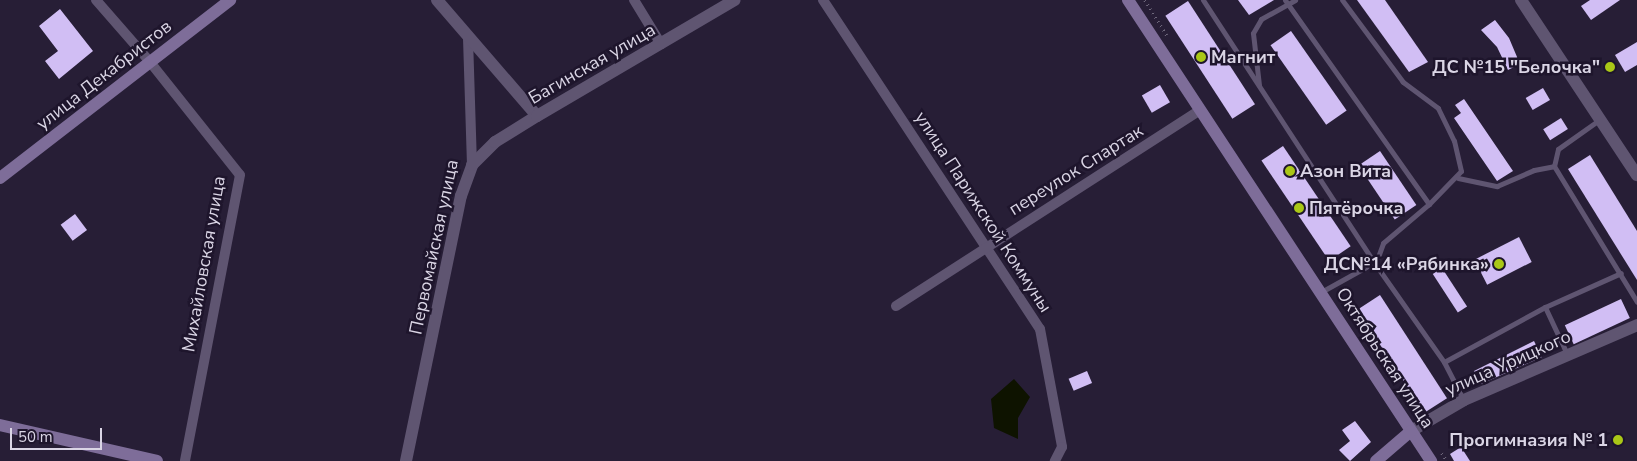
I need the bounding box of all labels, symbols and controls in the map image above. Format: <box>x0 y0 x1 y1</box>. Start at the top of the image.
street label: улица Декабристов <box>32 16 176 134</box>
street label: Багинская улица <box>525 19 659 109</box>
place label: Магнит <box>1211 46 1275 68</box>
marker: Магнит <box>1195 51 1207 63</box>
place label: ДС №15 "Белочка" <box>1432 56 1600 78</box>
marker: ДС №15 "Белочка" <box>1604 61 1616 73</box>
street label: улица Парижской Коммуны <box>910 107 1056 317</box>
street label: переулок Спартак <box>1005 120 1147 220</box>
street label: Первомайская улица <box>405 158 463 336</box>
place label: Азон Вита <box>1300 160 1391 182</box>
marker: Азон Вита <box>1284 165 1296 177</box>
street label: Михайловская улица <box>178 174 230 354</box>
place label: Пятёрочка <box>1309 197 1403 219</box>
marker: Пятёрочка <box>1293 202 1305 214</box>
place label: ДС№14 «Рябинка» <box>1324 253 1489 275</box>
marker: ДС№14 «Рябинка» <box>1493 258 1505 270</box>
street label: Октябрьская улица <box>1331 283 1439 433</box>
street label: улица Урицкого <box>1442 326 1574 400</box>
scale bar <box>12 418 105 450</box>
text: 50 m <box>18 427 53 447</box>
place label: Прогимназия № 1 <box>1449 429 1608 451</box>
marker: Прогимназия № 1 <box>1612 434 1624 446</box>

